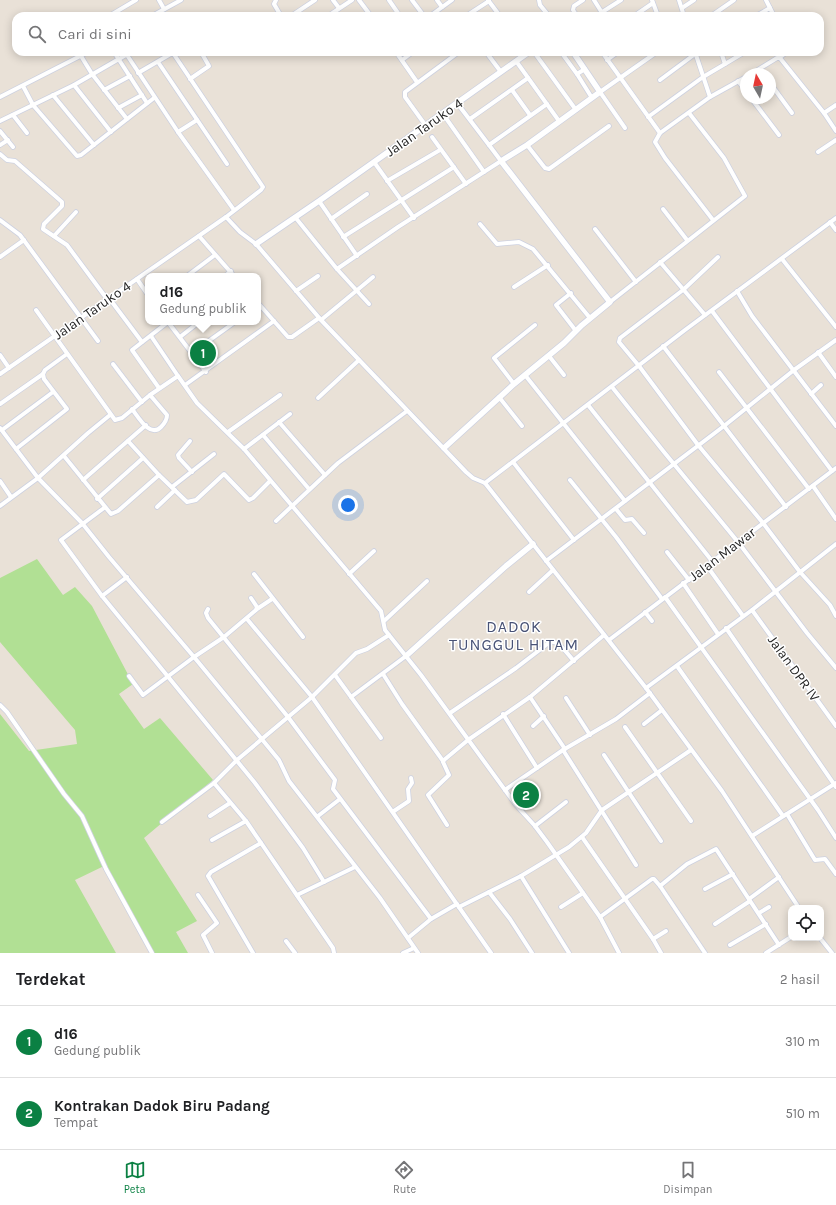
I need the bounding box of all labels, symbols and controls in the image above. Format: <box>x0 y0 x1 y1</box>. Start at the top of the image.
search box <box>12 12 824 56</box>
icon: search <box>26 23 48 45</box>
text: Cari di sini <box>58 25 132 43</box>
north arrow <box>740 68 776 104</box>
street label: Jalan Taruko 4 <box>382 94 466 160</box>
popup <box>145 273 261 325</box>
street label: Jalan Taruko 4 <box>50 277 134 343</box>
text: d16 <box>160 283 183 301</box>
text: Gedung publik <box>160 301 246 316</box>
pin: 1 <box>190 338 216 368</box>
your location <box>338 495 358 515</box>
street label: Jalan Mawar <box>686 523 760 585</box>
district label: DADOK TUNGGUL HITAM <box>449 617 579 654</box>
street label: Jalan DPR IV <box>764 632 823 705</box>
pin: 2 <box>513 780 539 810</box>
map controls <box>788 905 824 941</box>
button: locate <box>788 905 824 941</box>
text: Terdekat <box>16 969 85 989</box>
text: 2 hasil <box>780 972 820 987</box>
text: d16 <box>54 1025 78 1043</box>
text: 1 <box>27 1034 31 1049</box>
text: 310 m <box>785 1034 820 1049</box>
text: Gedung publik <box>54 1043 141 1058</box>
text: Kontrakan Dadok Biru Padang <box>54 1097 270 1115</box>
text: 2 <box>25 1106 33 1121</box>
text: 510 m <box>785 1106 820 1121</box>
text: Tempat <box>54 1115 98 1130</box>
tab: Peta <box>124 1159 146 1196</box>
tab: Rute <box>393 1159 416 1196</box>
tab: Disimpan <box>663 1159 712 1196</box>

